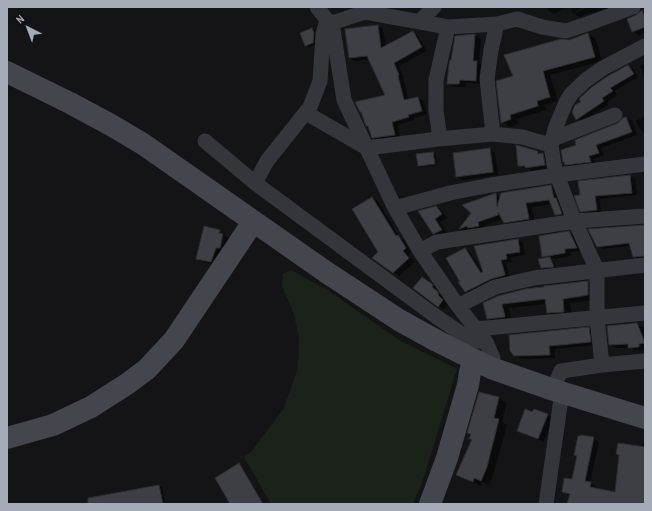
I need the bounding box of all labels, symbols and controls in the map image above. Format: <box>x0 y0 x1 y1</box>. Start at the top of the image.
north arrow <box>8 8 48 48</box>
text: N <box>13 12 27 26</box>

